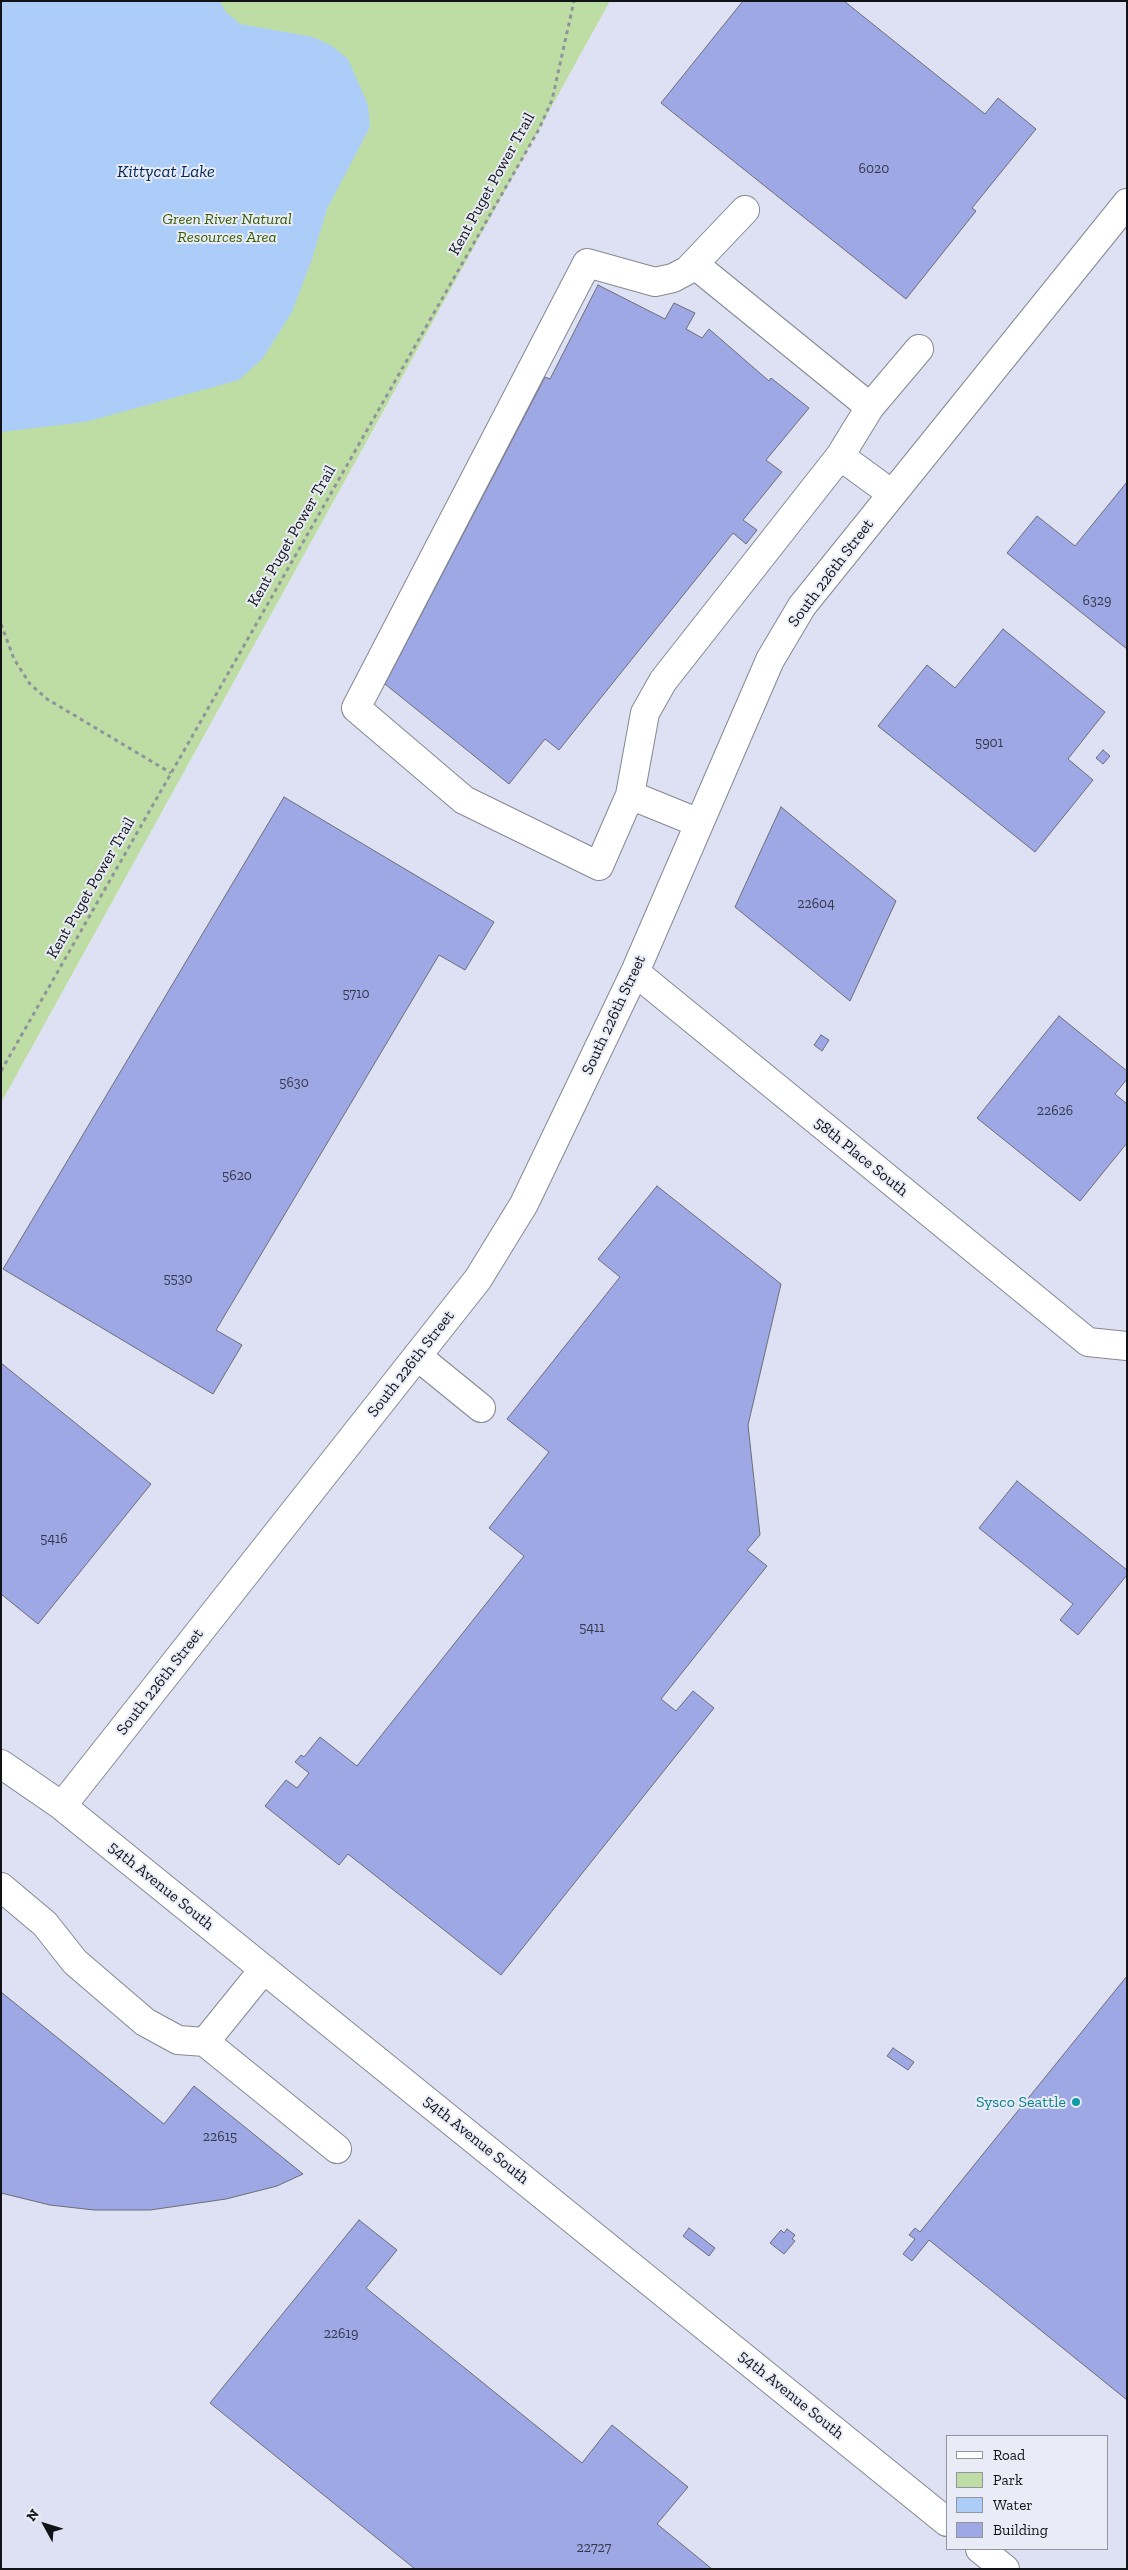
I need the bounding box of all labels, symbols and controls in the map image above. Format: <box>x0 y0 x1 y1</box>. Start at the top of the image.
street label: Kent Puget Power Trail <box>445 109 539 259</box>
water label: Kittycat Lake <box>117 161 215 183</box>
house number: 6020 <box>859 161 889 177</box>
park label: Green River Natural Resources Area <box>162 209 292 247</box>
street label: Kent Puget Power Trail <box>244 462 340 610</box>
street label: South 226th Street <box>784 515 878 631</box>
house number: 6329 <box>1083 593 1111 609</box>
house number: 5901 <box>975 735 1003 751</box>
street label: Kent Puget Power Trail <box>43 814 139 962</box>
house number: 22604 <box>797 896 835 912</box>
street label: South 226th Street <box>578 952 650 1078</box>
house number: 5710 <box>342 986 370 1002</box>
house number: 5630 <box>279 1075 309 1091</box>
house number: 22626 <box>1037 1103 1073 1119</box>
street label: 58th Place South <box>810 1113 912 1201</box>
house number: 5620 <box>222 1168 252 1184</box>
house number: 5530 <box>163 1271 193 1287</box>
street label: South 226th Street <box>363 1307 459 1421</box>
house number: 5416 <box>40 1531 68 1547</box>
house number: 5411 <box>579 1620 605 1636</box>
street label: South 226th Street <box>112 1625 208 1739</box>
street label: 54th Avenue South <box>104 1838 218 1934</box>
street label: 54th Avenue South <box>419 2092 533 2188</box>
place label: Sysco Seattle <box>976 2092 1066 2112</box>
marker: Sysco Seattle <box>1070 2096 1082 2108</box>
house number: 22615 <box>203 2129 237 2145</box>
house number: 22619 <box>324 2326 358 2342</box>
street label: 54th Avenue South <box>734 2347 848 2443</box>
legend <box>946 2435 1108 2550</box>
text: Road <box>993 2446 1025 2464</box>
text: Park <box>993 2471 1023 2489</box>
text: Water <box>993 2496 1033 2514</box>
north arrow <box>20 2500 70 2550</box>
text: N <box>23 2506 43 2525</box>
text: Building <box>993 2521 1048 2539</box>
house number: 22727 <box>577 2540 611 2556</box>

